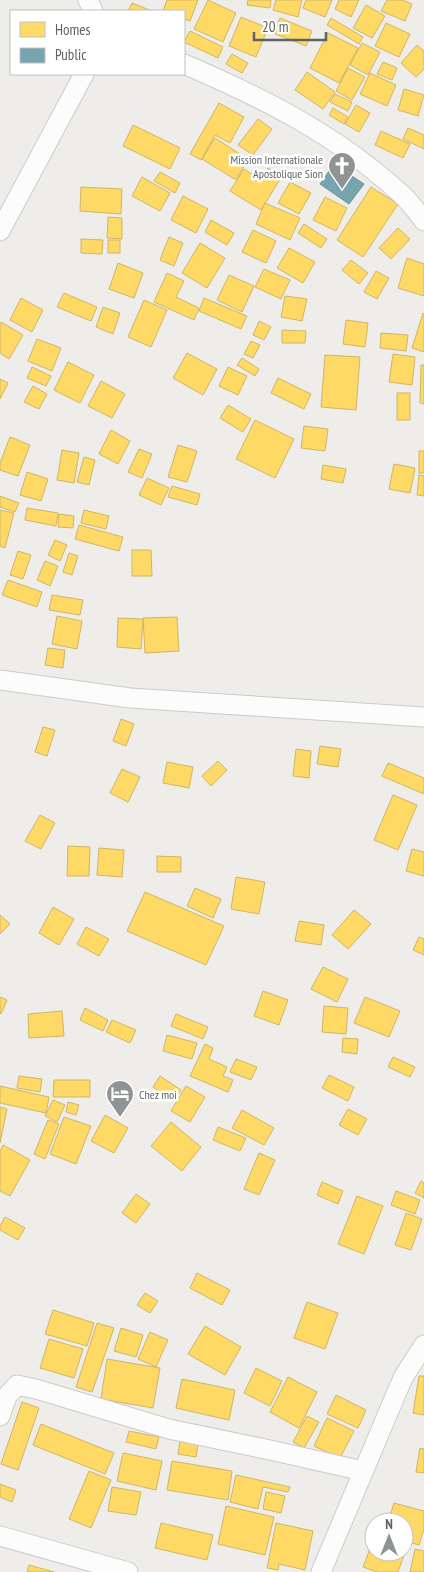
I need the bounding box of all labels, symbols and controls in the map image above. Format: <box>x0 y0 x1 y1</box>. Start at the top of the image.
legend <box>10 10 185 75</box>
scale bar <box>254 10 326 42</box>
text: 20 m <box>262 17 288 36</box>
text: Homes <box>55 20 91 39</box>
text: Public <box>55 45 87 64</box>
church icon: Mission Internationale Apostolique Sion <box>327 151 357 190</box>
place label: Mission Internationale Apostolique Sion <box>231 152 323 181</box>
hotel icon: Chez moi <box>105 1079 135 1118</box>
place label: Chez moi <box>139 1087 177 1102</box>
north arrow <box>364 1512 414 1562</box>
text: N <box>385 1515 393 1533</box>

